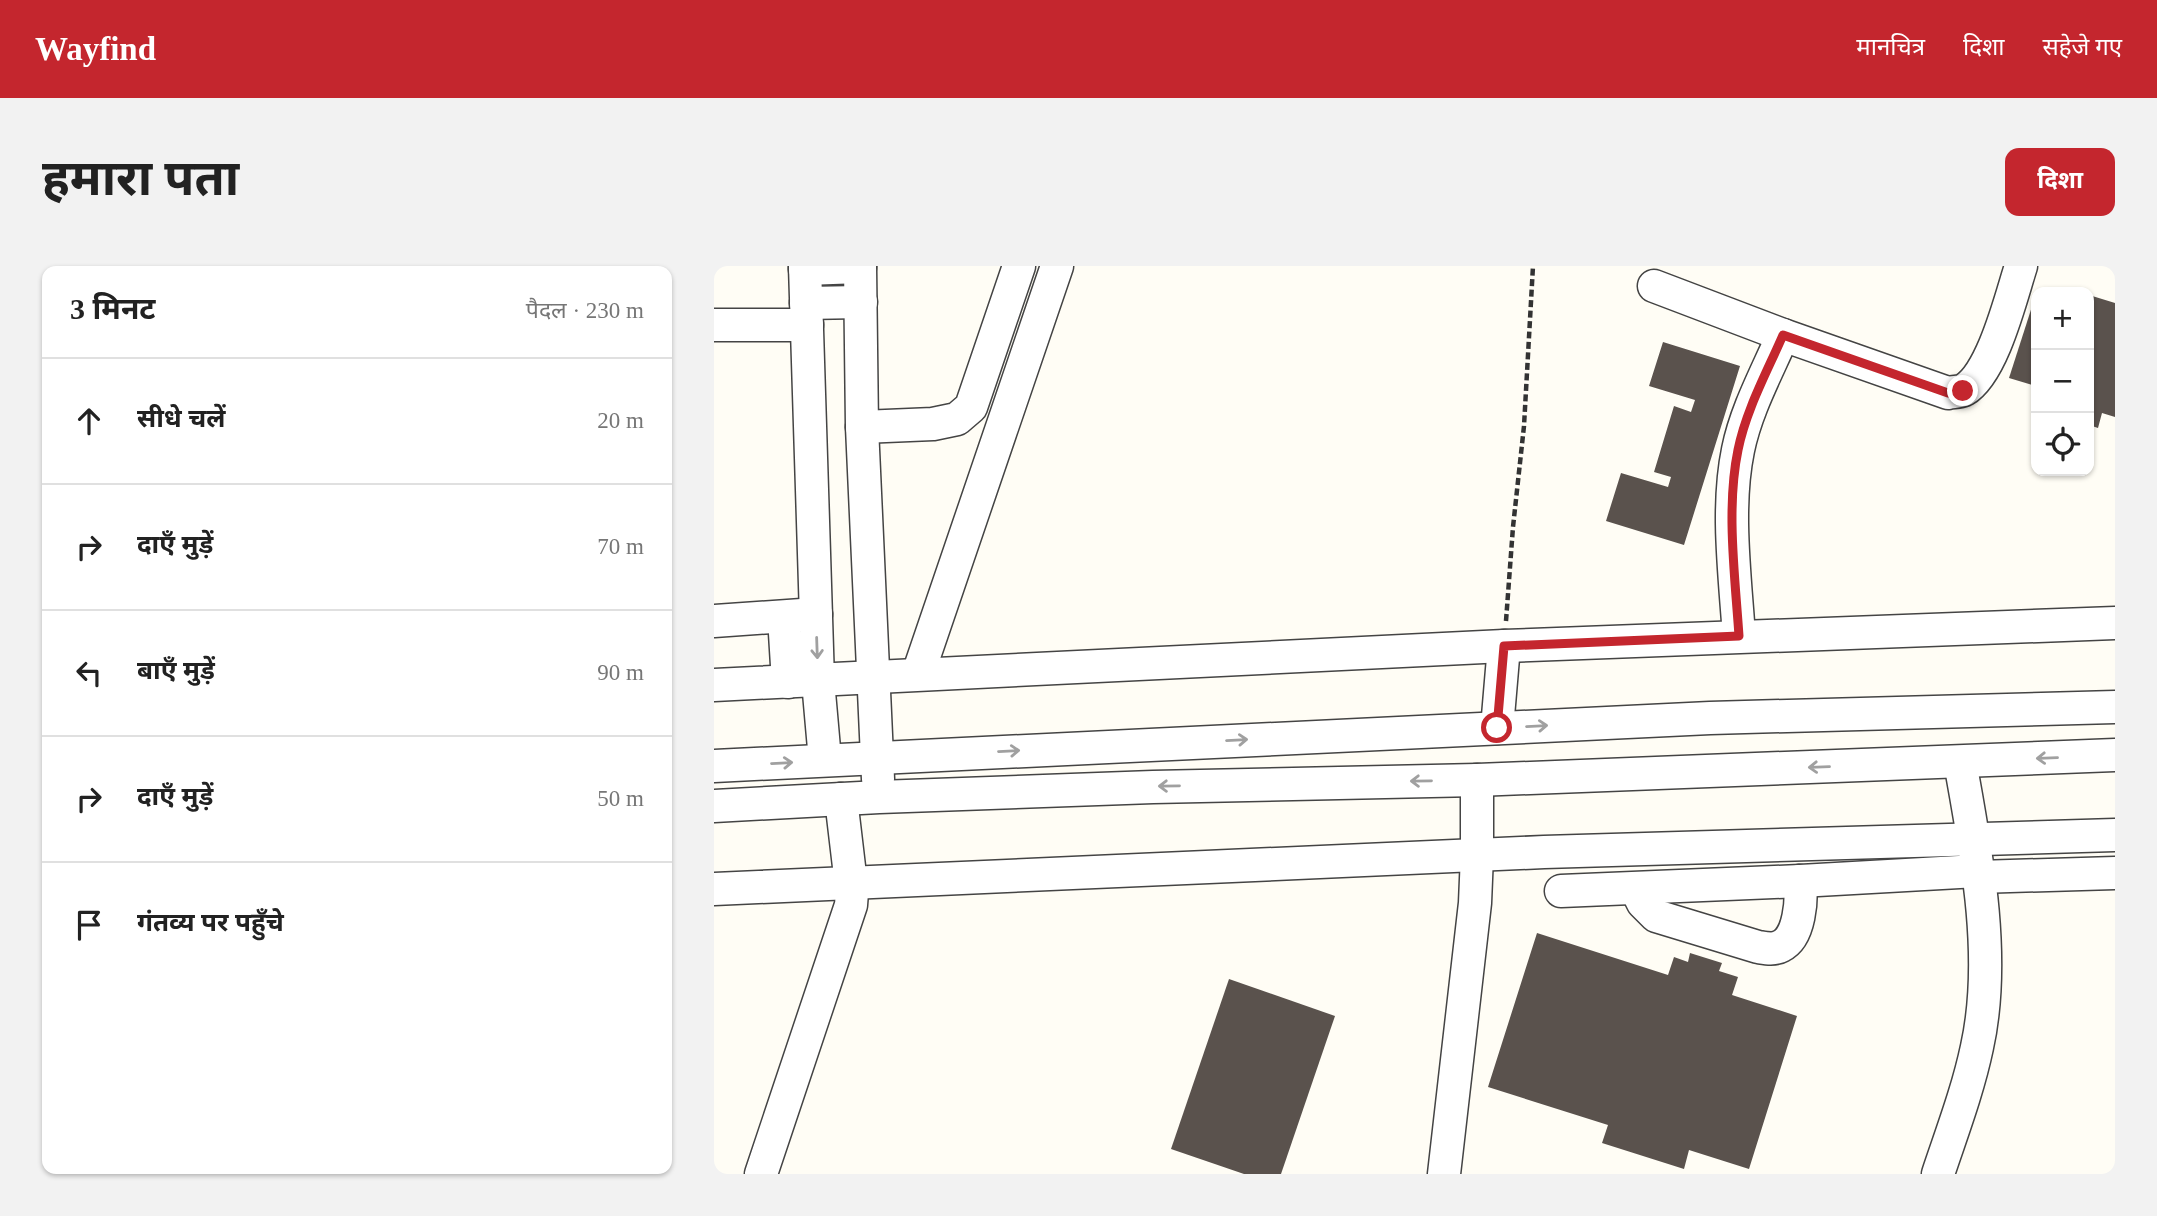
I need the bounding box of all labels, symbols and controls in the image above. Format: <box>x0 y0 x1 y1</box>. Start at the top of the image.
text: Wayfind <box>35 31 156 67</box>
text: मानचित्र <box>1856 34 1925 60</box>
text: दिशा <box>1963 34 2004 60</box>
text: सहेजे गए <box>2042 34 2122 60</box>
button: दिशा <box>2005 148 2115 216</box>
text: हमारा पता <box>42 151 239 206</box>
map controls <box>2031 287 2094 476</box>
button: + <box>2031 287 2094 350</box>
text: 3 मिनट <box>70 292 155 325</box>
text: पैदल · 230 m <box>526 298 644 323</box>
button: − <box>2031 350 2094 413</box>
route end <box>1947 375 1978 406</box>
icon: ahead <box>70 402 108 440</box>
text: सीधे चलें <box>137 404 225 433</box>
text: 20 m <box>597 408 644 433</box>
button: locate <box>2031 413 2094 476</box>
icon: right <box>70 528 108 566</box>
text: दाएँ मुड़ें <box>137 530 213 559</box>
text: 70 m <box>597 534 644 559</box>
one-way arrow <box>810 636 823 659</box>
icon: left <box>70 654 108 692</box>
text: बाएँ मुड़ें <box>137 656 215 685</box>
text: 90 m <box>597 660 644 685</box>
route start <box>1481 712 1512 743</box>
one-way arrow <box>1526 720 1549 733</box>
one-way arrow <box>1225 734 1248 747</box>
one-way arrow <box>998 744 1020 757</box>
one-way arrow <box>2036 752 2059 765</box>
one-way arrow <box>770 756 793 769</box>
one-way arrow <box>1808 760 1831 773</box>
one-way arrow <box>1410 775 1433 788</box>
icon: right <box>70 780 108 818</box>
one-way arrow <box>1158 780 1181 793</box>
text: दाएँ मुड़ें <box>137 782 213 811</box>
text: 50 m <box>597 786 644 811</box>
icon: arrive <box>70 906 108 944</box>
text: गंतव्य पर पहुँचे <box>137 908 284 937</box>

